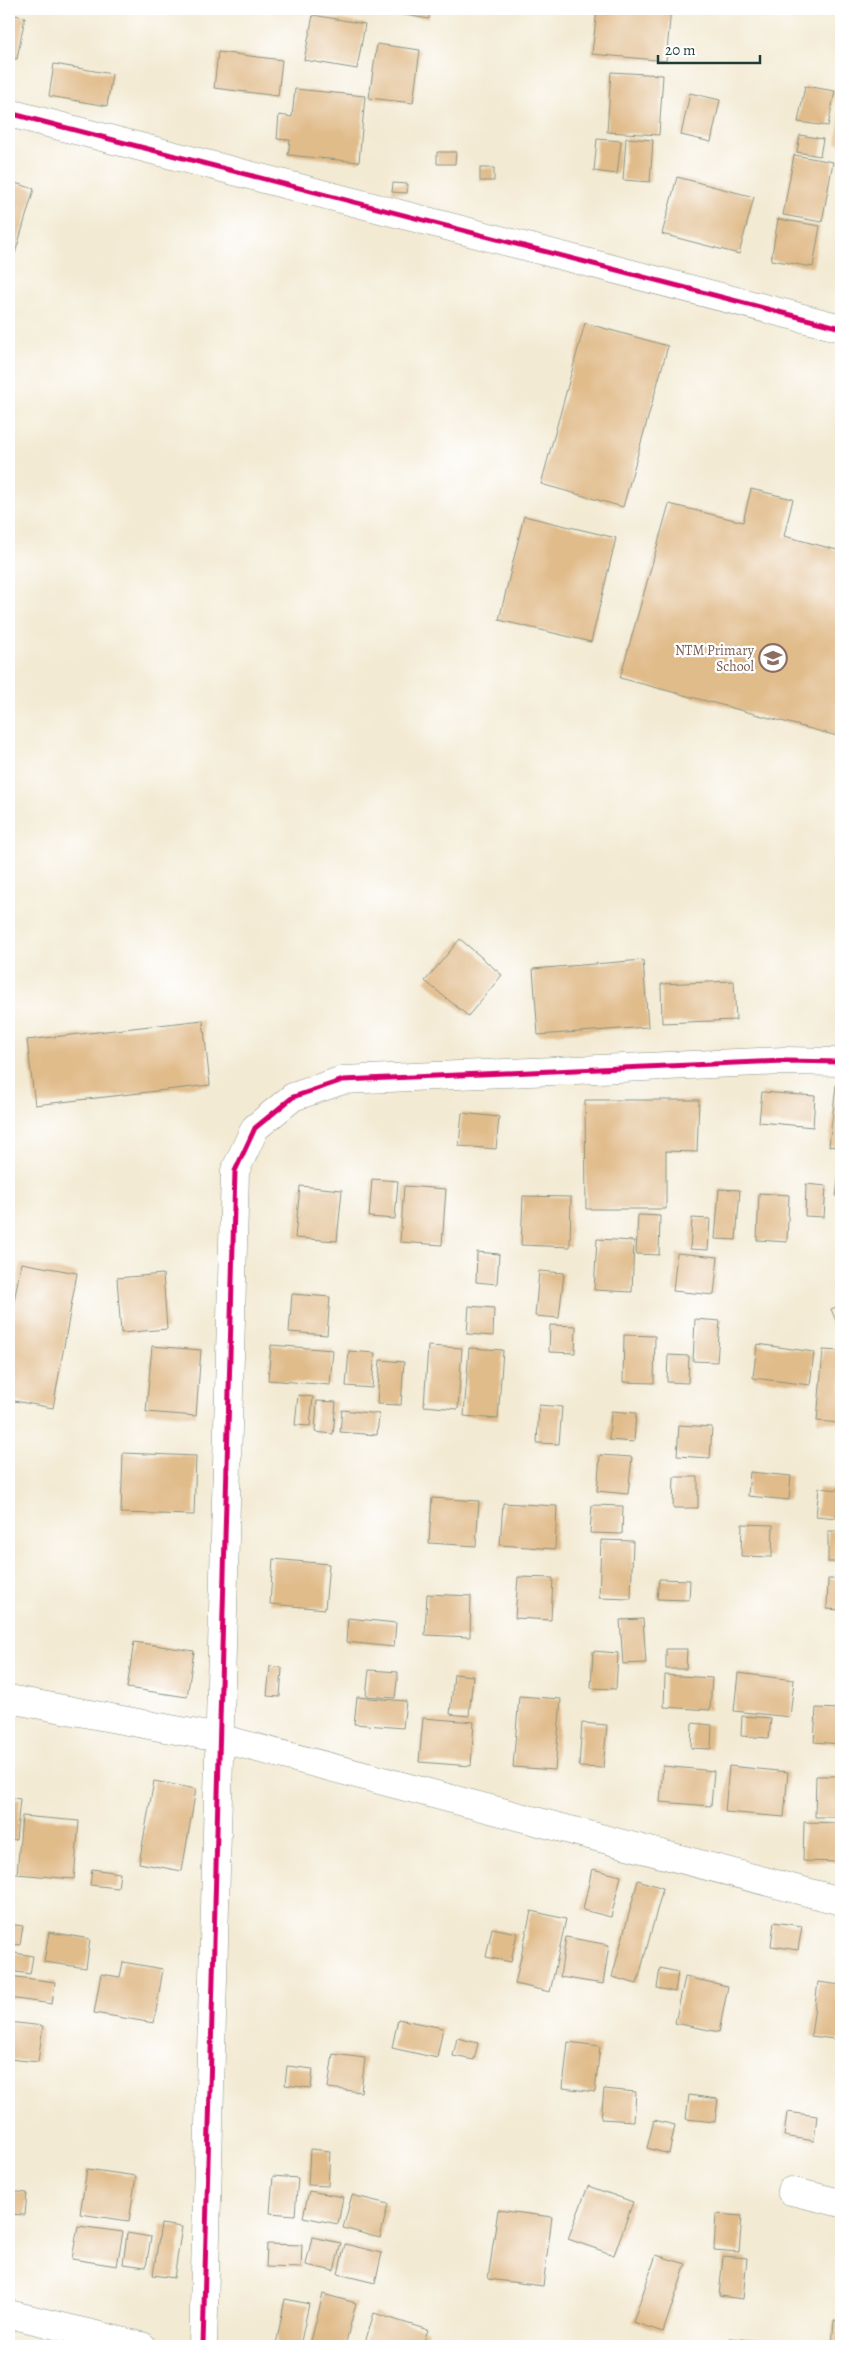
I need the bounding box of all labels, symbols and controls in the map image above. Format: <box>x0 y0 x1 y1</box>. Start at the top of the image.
scale bar <box>658 32 760 64</box>
text: 20 m <box>665 40 696 60</box>
place label: NTM Primary School <box>675 641 755 676</box>
school or university icon: NTM Primary School <box>758 643 788 673</box>

